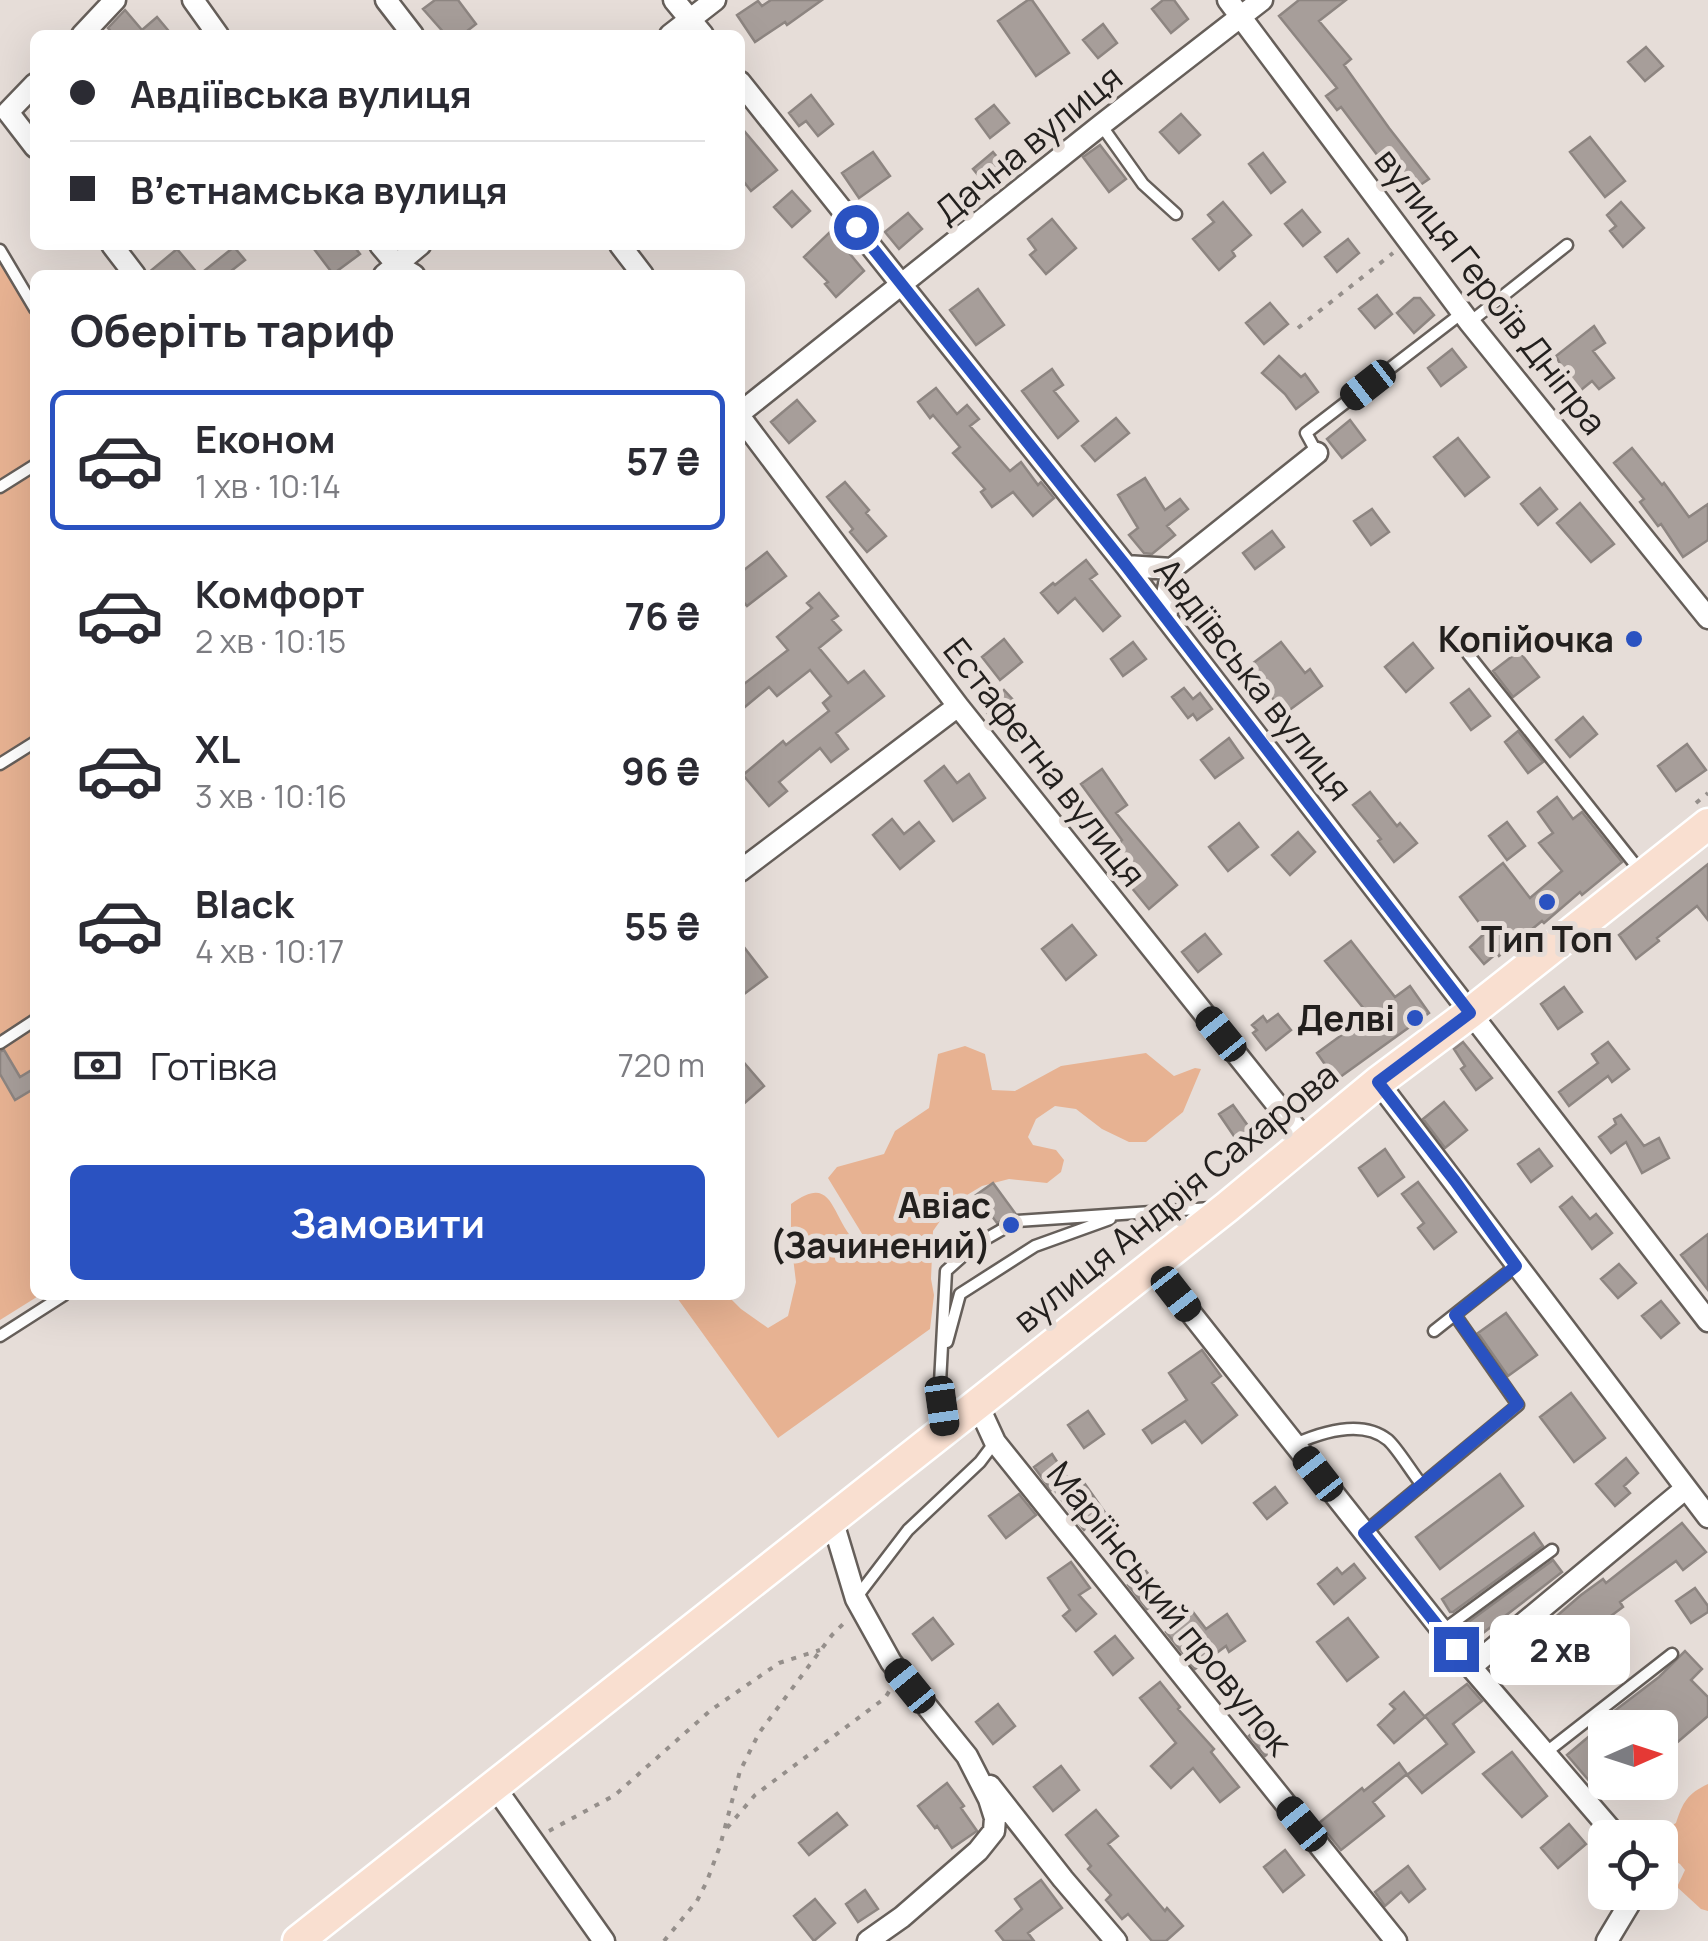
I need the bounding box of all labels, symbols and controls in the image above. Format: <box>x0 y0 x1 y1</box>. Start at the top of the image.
street label: Дачна вулиця <box>924 53 1132 235</box>
text: Авдіївська вулиця <box>130 67 472 119</box>
street label: вулиця Героїв Дніпра <box>1364 138 1618 444</box>
text: Вʼєтнамська вулиця <box>130 163 508 215</box>
route start <box>834 205 879 250</box>
text: Оберіть тариф <box>70 299 395 361</box>
car <box>1335 355 1401 415</box>
text: Економ <box>195 412 335 464</box>
icon: car <box>75 415 165 505</box>
text: 57 ₴ <box>626 434 700 486</box>
text: 1 хв · 10:14 <box>195 464 341 508</box>
street label: Авдіївська вулиця <box>1144 547 1364 811</box>
text: Комфорт <box>195 567 365 619</box>
icon: car <box>75 570 165 660</box>
text: 76 ₴ <box>625 589 700 641</box>
place label: Копійочка <box>1438 615 1614 663</box>
text: 2 хв · 10:15 <box>195 619 346 663</box>
street label: Естафетна вулиця <box>933 628 1157 896</box>
marker: Копійочка <box>1623 628 1645 650</box>
text: XL <box>195 722 240 774</box>
icon: car <box>75 725 165 815</box>
text: 96 ₴ <box>621 744 700 796</box>
text: 3 хв · 10:16 <box>195 774 347 818</box>
text: Black <box>195 877 294 929</box>
icon: car <box>75 880 165 970</box>
marker: Тип Топ <box>1536 891 1558 913</box>
text: 55 ₴ <box>624 899 700 951</box>
place label: Тип Топ <box>1481 915 1613 963</box>
text: 4 хв · 10:17 <box>195 929 344 973</box>
place label: Делві <box>1297 994 1395 1042</box>
car <box>1190 1001 1252 1067</box>
marker: Делві <box>1404 1007 1426 1029</box>
icon: cash <box>70 1038 125 1093</box>
text: Готівка <box>150 1039 278 1091</box>
text: 720 m <box>618 1043 705 1087</box>
street label: вулиця Андрія Сахарова <box>1003 1051 1347 1343</box>
button: Замовити <box>70 1165 705 1280</box>
place label: Авіас (Зачинений) <box>770 1181 991 1269</box>
marker: Авіас (Зачинений) <box>1000 1214 1022 1236</box>
car <box>1146 1261 1206 1327</box>
car <box>923 1374 961 1438</box>
car <box>1288 1441 1348 1507</box>
street label: Маріїнський провулок <box>1037 1451 1305 1766</box>
callout: 2 хв <box>1491 1614 1631 1684</box>
route end <box>1434 1627 1479 1672</box>
text: 2 хв <box>1529 1628 1591 1672</box>
car <box>879 1653 941 1719</box>
north arrow <box>1588 1710 1678 1800</box>
map controls <box>1588 1710 1678 1910</box>
car <box>1271 1791 1333 1857</box>
button: locate <box>1588 1820 1678 1910</box>

